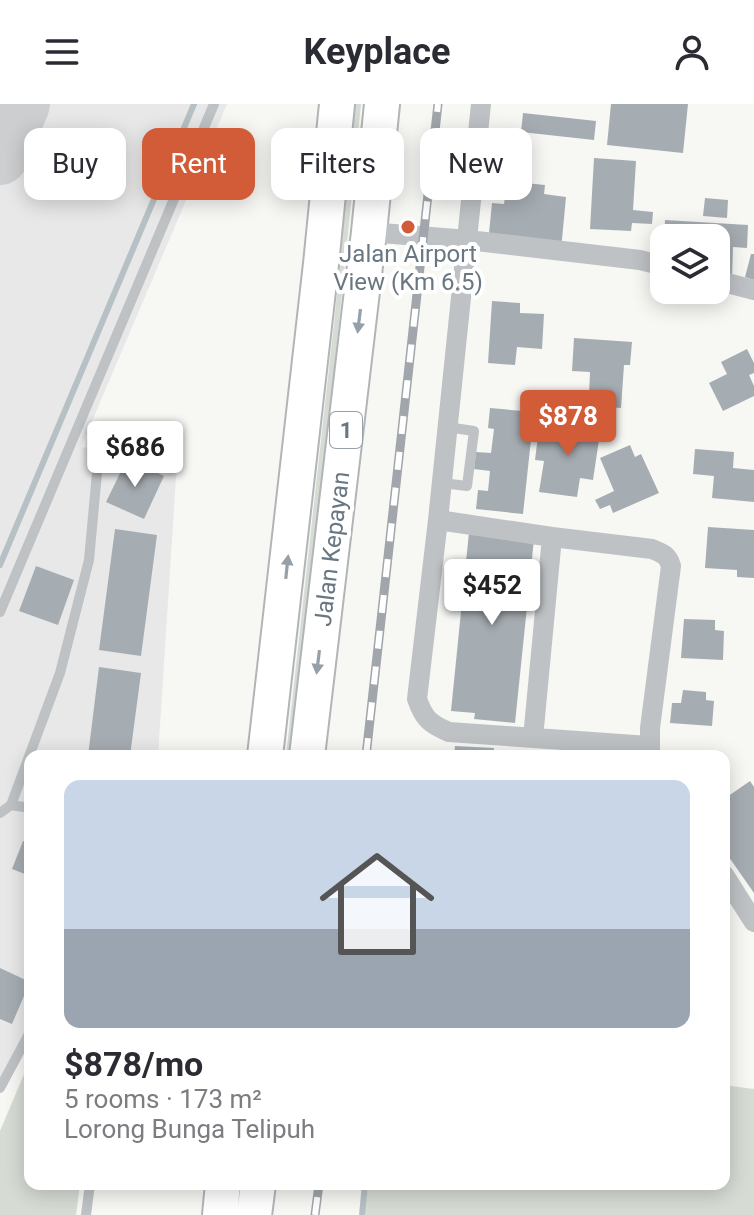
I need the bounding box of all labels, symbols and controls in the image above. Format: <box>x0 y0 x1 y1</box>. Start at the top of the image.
icon: menu <box>40 30 84 74</box>
icon: person <box>670 30 714 74</box>
text: Keyplace <box>303 31 451 73</box>
chip: Buy <box>24 128 126 200</box>
chip: Rent <box>142 128 255 200</box>
chip: Filters <box>271 128 404 200</box>
chip: New <box>420 128 532 200</box>
marker: Jalan Airport View (Km 6.5) <box>399 218 417 236</box>
map controls <box>650 224 730 304</box>
button: layers <box>650 224 730 304</box>
place label: Jalan Airport View (Km 6.5) <box>333 240 483 296</box>
one-way arrow <box>352 309 365 334</box>
pin: $878 <box>521 390 615 458</box>
text: $878 <box>538 401 598 431</box>
road number: 1 <box>330 412 362 448</box>
pin: $686 <box>88 421 182 489</box>
text: $686 <box>105 432 165 462</box>
street label: Jalan Kepayan <box>309 470 355 628</box>
one-way arrow <box>280 554 293 579</box>
pin: $452 <box>445 559 539 627</box>
text: $452 <box>462 570 522 600</box>
one-way arrow <box>312 650 325 675</box>
icon: home <box>305 832 449 976</box>
text: $878/mo <box>64 1044 203 1084</box>
text: 5 rooms · 173 m² <box>64 1084 262 1114</box>
text: Lorong Bunga Telipuh <box>64 1114 315 1144</box>

